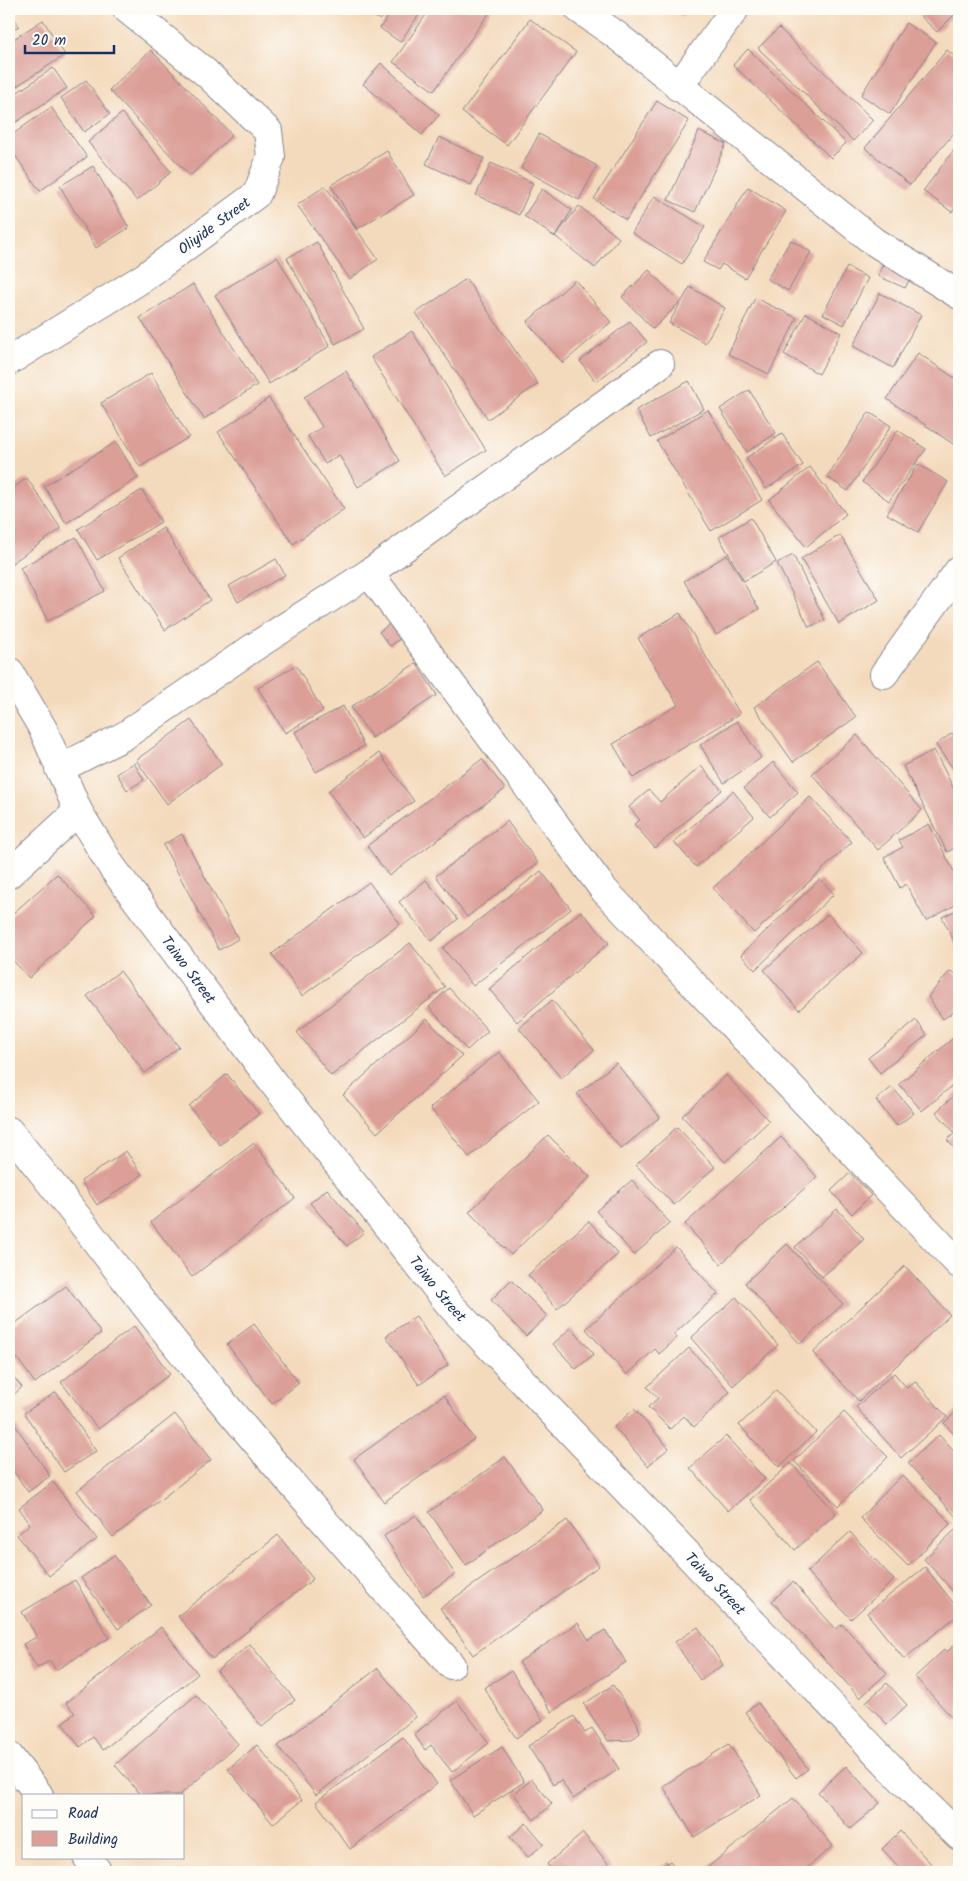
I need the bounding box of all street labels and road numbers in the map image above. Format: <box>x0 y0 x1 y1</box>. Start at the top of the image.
street label: Oliyide Street <box>173 191 256 261</box>
street label: Taiwo Street <box>154 931 221 1009</box>
street label: Taiwo Street <box>402 1251 472 1328</box>
street label: Taiwo Street <box>679 1547 751 1622</box>

